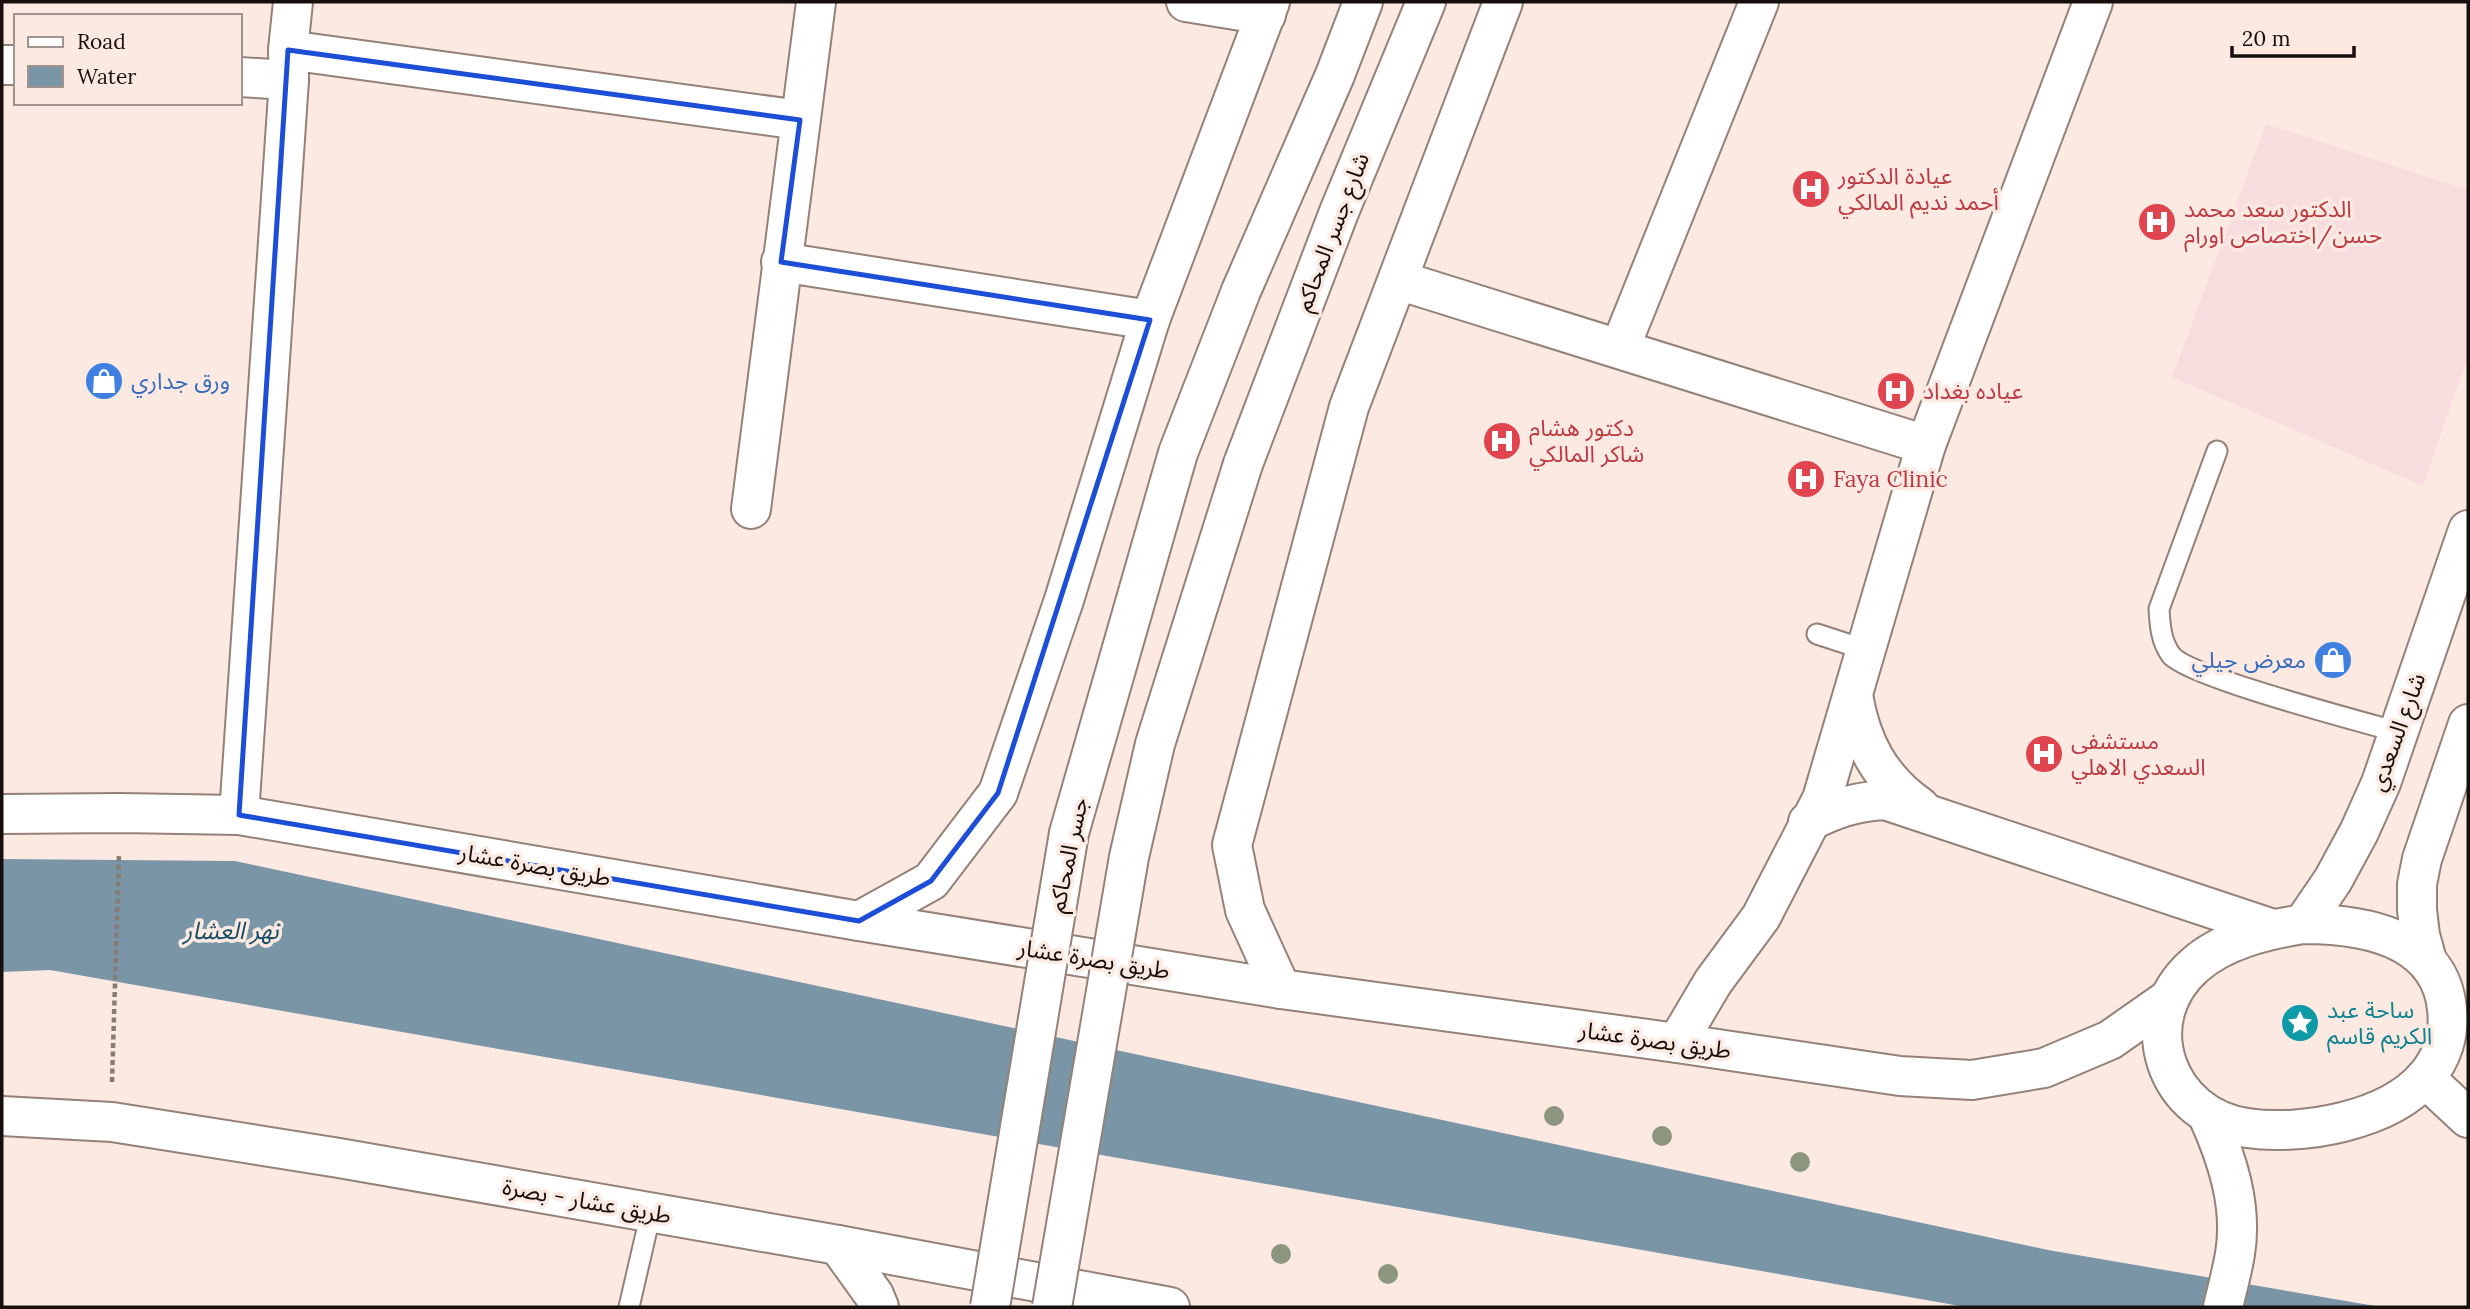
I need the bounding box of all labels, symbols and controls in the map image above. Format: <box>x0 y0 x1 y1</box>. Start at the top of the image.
legend <box>14 14 242 105</box>
scale bar <box>2232 14 2354 58</box>
text: 20 m <box>2242 25 2291 52</box>
text: Road <box>77 28 126 55</box>
text: Water <box>77 63 136 90</box>
street label: شارع جسر المحاكم <box>1288 148 1378 316</box>
place label: عيادة الدكتور أحمد نديم المالكي <box>1837 161 1999 219</box>
hospital icon: عيادة الدكتور أحمد نديم المالكي <box>1790 168 1832 210</box>
place label: الدكتور سعد محمد حسن/اختصاص اورام <box>2184 194 2382 253</box>
hospital icon: الدكتور سعد محمد حسن/اختصاص اورام <box>2136 201 2178 243</box>
shop icon: ورق جداري <box>83 360 125 402</box>
place label: ورق جداري <box>131 366 230 398</box>
hospital icon: عياده بغداد <box>1875 370 1917 412</box>
place label: عياده بغداد <box>1923 376 2023 405</box>
place label: دكتور هشام شاكر المالكي <box>1529 413 1644 471</box>
hospital icon: دكتور هشام شاكر المالكي <box>1481 420 1523 462</box>
hospital icon: Faya Clinic <box>1785 458 1827 500</box>
place label: Faya Clinic <box>1833 464 1948 493</box>
shop icon: معرض جيلي <box>2312 639 2354 681</box>
place label: معرض جيلي <box>2191 645 2306 677</box>
street label: شارع السعدي <box>2362 669 2434 796</box>
place label: مستشفى السعدي الاهلي <box>2071 726 2206 784</box>
hospital icon: مستشفى السعدي الاهلي <box>2023 733 2065 775</box>
street label: جسر المحاكم <box>1041 795 1097 916</box>
street label: طريق بصرة عشار <box>456 837 613 892</box>
water label: نهر العشار <box>181 915 280 946</box>
street label: طريق بصرة عشار <box>1015 932 1172 985</box>
place label: ساحة عبد الكريم قاسم <box>2327 995 2432 1053</box>
place icon: ساحة عبد الكريم قاسم <box>2279 1002 2321 1044</box>
street label: طريق بصرة عشار <box>1576 1014 1733 1065</box>
street label: طريق عشار - بصرة <box>501 1171 674 1230</box>

